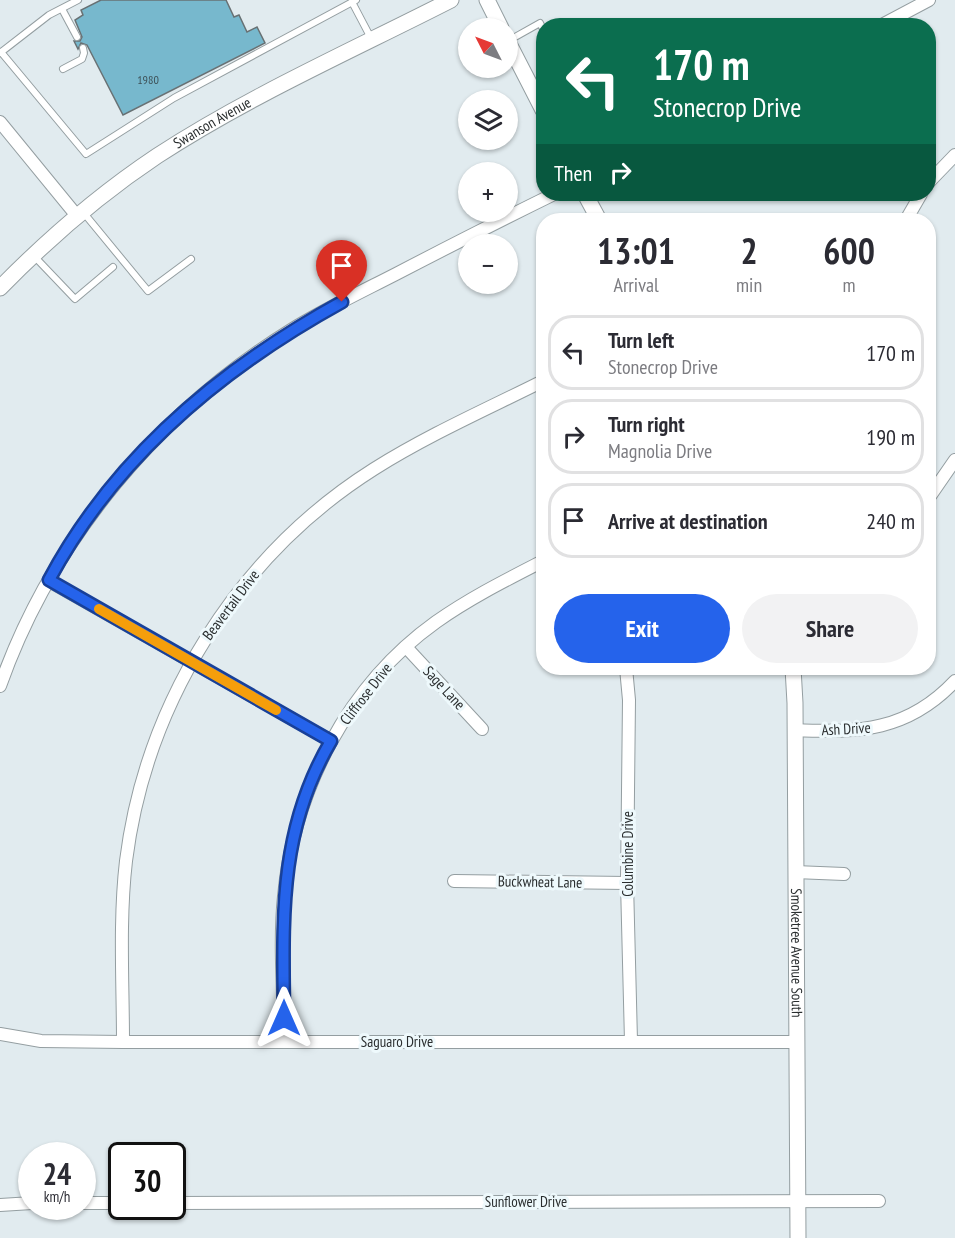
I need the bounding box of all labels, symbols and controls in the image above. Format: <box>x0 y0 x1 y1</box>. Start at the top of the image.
north arrow <box>458 18 518 78</box>
map controls <box>458 18 518 294</box>
text: 170 m <box>653 37 750 92</box>
icon: left <box>554 42 632 120</box>
house number: 1980 <box>137 72 159 87</box>
button: layers <box>458 90 518 150</box>
text: Stonecrop Drive <box>653 90 801 124</box>
street label: Swanson Avenue <box>170 92 254 152</box>
icon: right <box>604 156 637 189</box>
text: Then <box>554 159 592 187</box>
button: + <box>458 162 518 222</box>
text: 13:01 <box>597 227 675 274</box>
text: 2 <box>740 227 758 274</box>
text: 600 <box>823 227 875 274</box>
button: − <box>458 234 518 294</box>
pin <box>316 240 367 302</box>
icon: arrive <box>325 249 358 282</box>
text: Arrival <box>613 272 659 298</box>
text: min <box>736 272 762 298</box>
text: m <box>843 272 856 298</box>
text: Turn left <box>608 326 674 354</box>
icon: left <box>557 336 590 369</box>
text: 170 m <box>866 339 915 367</box>
text: Stonecrop Drive <box>608 354 718 380</box>
text: Turn right <box>608 410 685 438</box>
icon: right <box>557 420 590 453</box>
text: 190 m <box>866 423 915 451</box>
text: Magnolia Drive <box>608 438 712 464</box>
icon: arrive <box>557 504 590 537</box>
text: Arrive at destination <box>608 507 768 535</box>
text: 240 m <box>866 507 915 535</box>
street label: Beavertail Drive <box>198 566 263 644</box>
button: Exit <box>554 594 730 663</box>
button: Share <box>742 594 918 663</box>
street label: Cliffrose Drive <box>335 659 396 729</box>
street label: Sage Lane <box>419 662 469 714</box>
street label: Ash Drive <box>821 718 871 739</box>
street label: Columbine Drive <box>618 811 637 897</box>
street label: Buckwheat Lane <box>498 871 582 892</box>
street label: Smoketree Avenue South <box>787 888 807 1018</box>
position arrow <box>252 986 316 1050</box>
street label: Saguaro Drive <box>361 1032 433 1051</box>
speed limit sign: 30 <box>108 1142 186 1220</box>
text: 24 <box>43 1154 71 1193</box>
text: km/h <box>44 1187 70 1206</box>
street label: Sunflower Drive <box>485 1192 567 1211</box>

